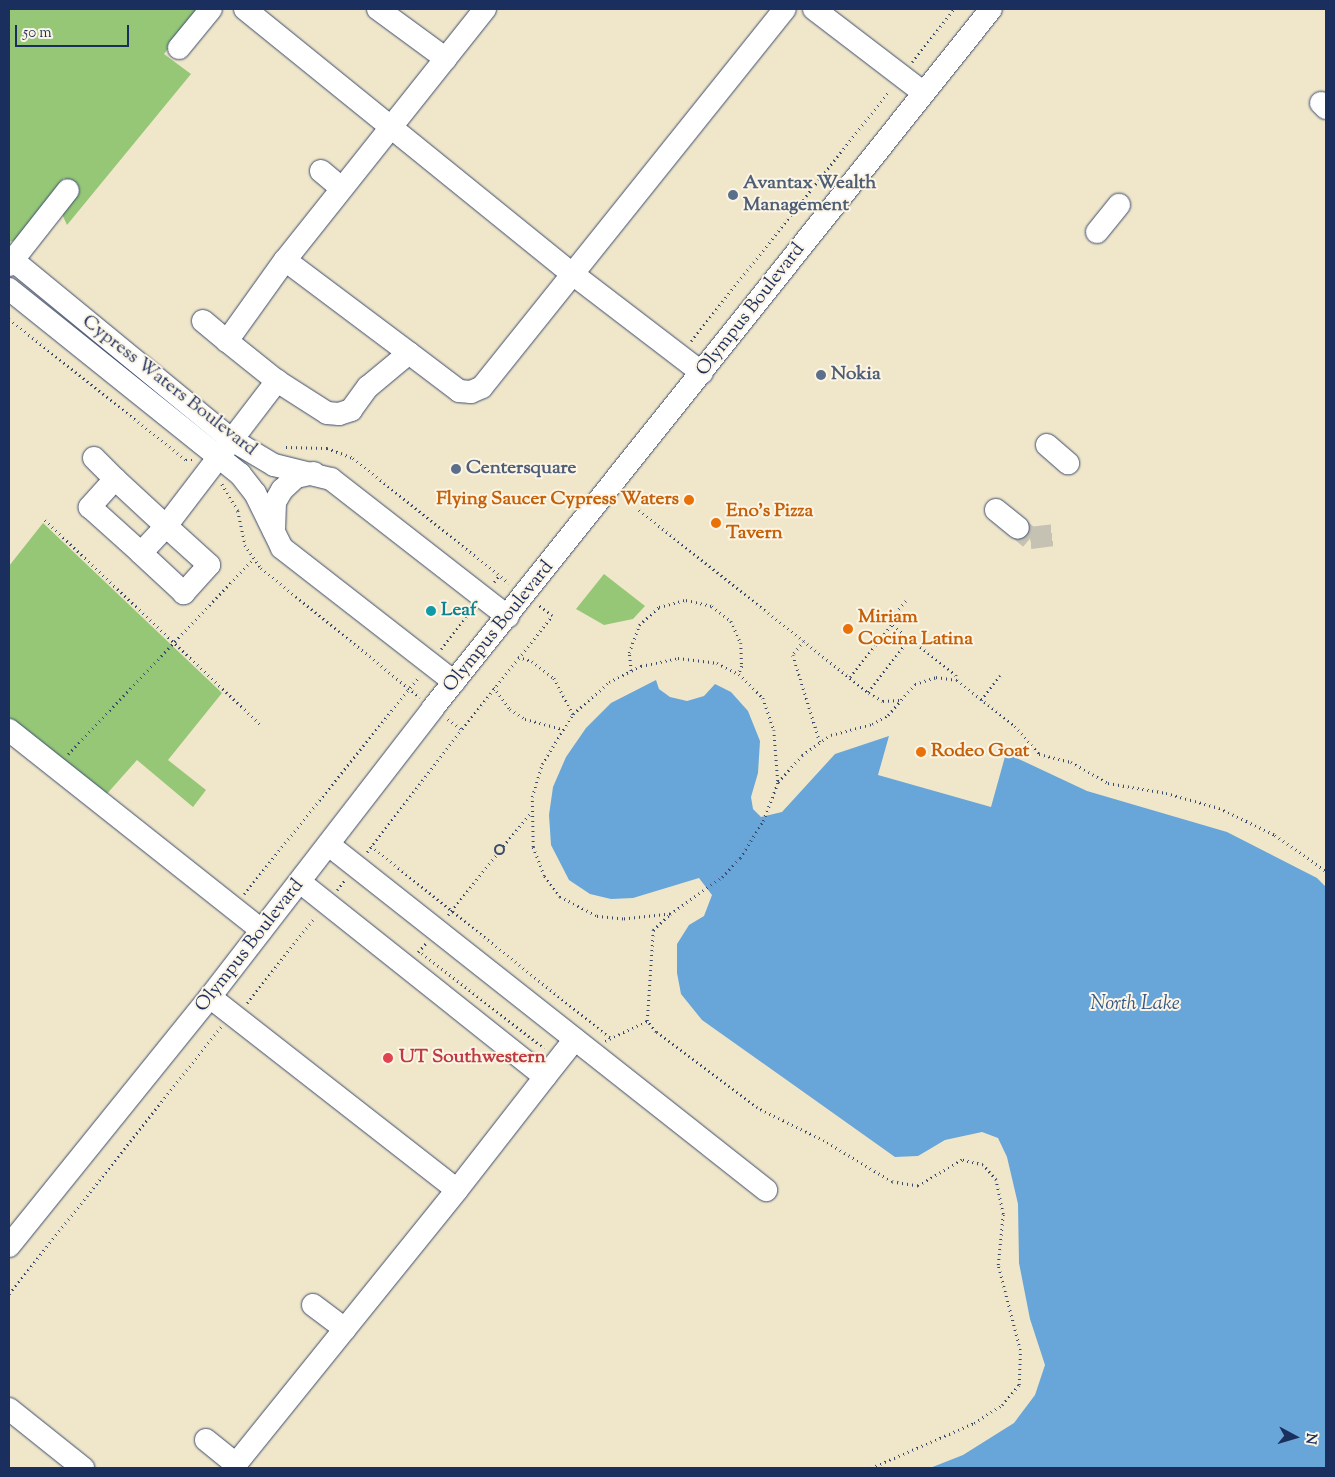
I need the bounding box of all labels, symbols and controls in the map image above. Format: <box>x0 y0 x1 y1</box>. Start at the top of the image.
scale bar <box>18 15 131 47</box>
text: 50 m <box>23 23 52 44</box>
place label: Avantax Wealth Management <box>743 173 876 217</box>
marker: Avantax Wealth Management <box>727 189 739 201</box>
street label: Olympus Boulevard <box>692 239 810 381</box>
street label: Cypress Waters Boulevard <box>77 311 261 461</box>
place label: Nokia <box>831 364 881 386</box>
marker: Nokia <box>815 369 827 381</box>
place label: Centersquare <box>466 458 576 480</box>
marker: Centersquare <box>450 463 462 475</box>
place label: Flying Saucer Cypress Waters <box>436 489 679 511</box>
marker: Flying Saucer Cypress Waters <box>683 494 695 506</box>
place label: Eno's Pizza Tavern <box>726 501 813 545</box>
marker: Eno's Pizza Tavern <box>710 517 722 529</box>
street label: Olympus Boulevard <box>439 557 559 697</box>
place label: Leaf <box>441 600 477 622</box>
marker: Leaf <box>425 605 437 617</box>
place label: Miriam Cocina Latina <box>858 607 973 651</box>
marker: Miriam Cocina Latina <box>842 623 854 635</box>
place label: Rodeo Goat <box>931 741 1029 763</box>
marker: Rodeo Goat <box>915 746 927 758</box>
street label: Olympus Boulevard <box>191 875 309 1017</box>
water label: North Lake <box>1090 992 1180 1016</box>
place label: UT Southwestern <box>399 1047 546 1069</box>
marker: UT Southwestern <box>381 1051 395 1065</box>
north arrow <box>1270 1412 1320 1462</box>
text: N <box>1299 1432 1320 1445</box>

